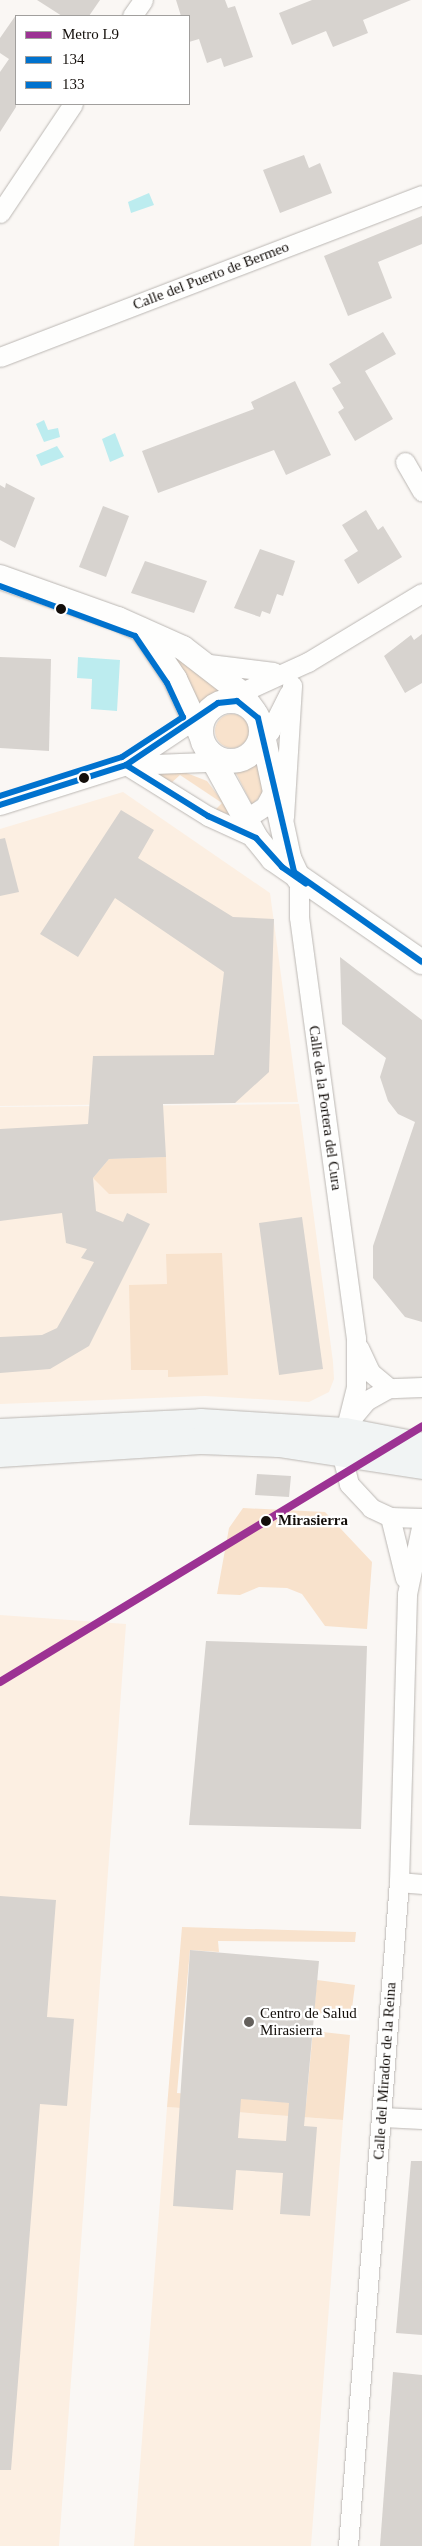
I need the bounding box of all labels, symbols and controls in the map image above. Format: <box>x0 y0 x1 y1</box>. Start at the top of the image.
legend <box>15 15 190 105</box>
text: Metro L9 <box>62 26 119 42</box>
text: 134 <box>62 51 85 67</box>
text: 133 <box>62 76 85 92</box>
street label: Calle del Puerto de Bermeo <box>130 238 292 314</box>
unlabelled marker <box>56 604 66 614</box>
unlabelled marker <box>79 773 89 783</box>
street label: Calle de la Portera del Cura <box>305 1024 345 1192</box>
marker: Mirasierra <box>257 1512 275 1530</box>
place label: Mirasierra <box>278 1512 348 1530</box>
street label: Calle del Mirador de la Reina <box>370 1982 400 2160</box>
place label: Centro de Salud Mirasierra <box>260 2004 357 2039</box>
marker: Centro de Salud Mirasierra <box>242 2015 256 2029</box>

